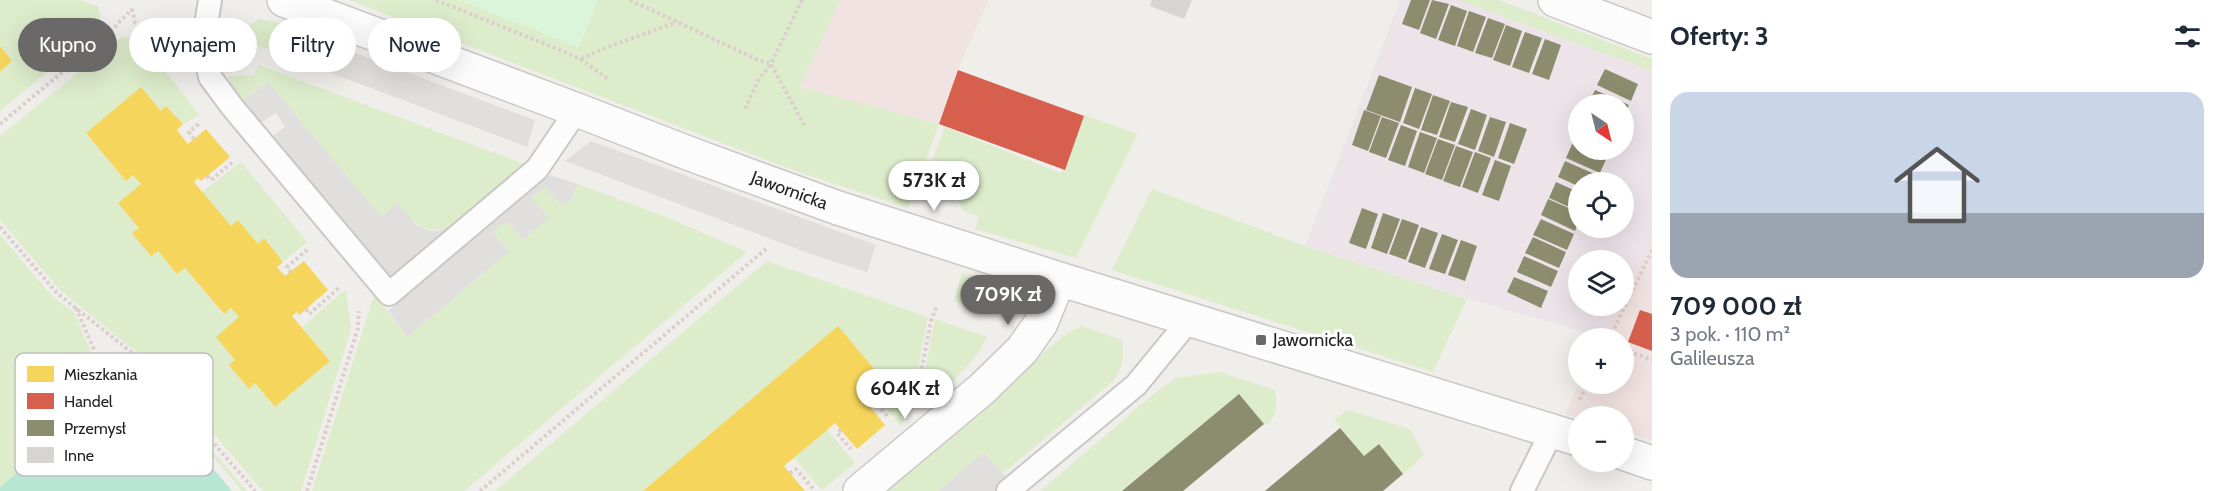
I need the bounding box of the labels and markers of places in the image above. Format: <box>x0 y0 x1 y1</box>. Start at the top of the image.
pin: 573K zł <box>879 161 989 212</box>
pin: 709K zł <box>953 275 1063 326</box>
place label: Jawornicka <box>1272 329 1353 351</box>
marker: Jawornicka <box>1254 333 1268 347</box>
pin: 604K zł <box>850 369 960 420</box>

